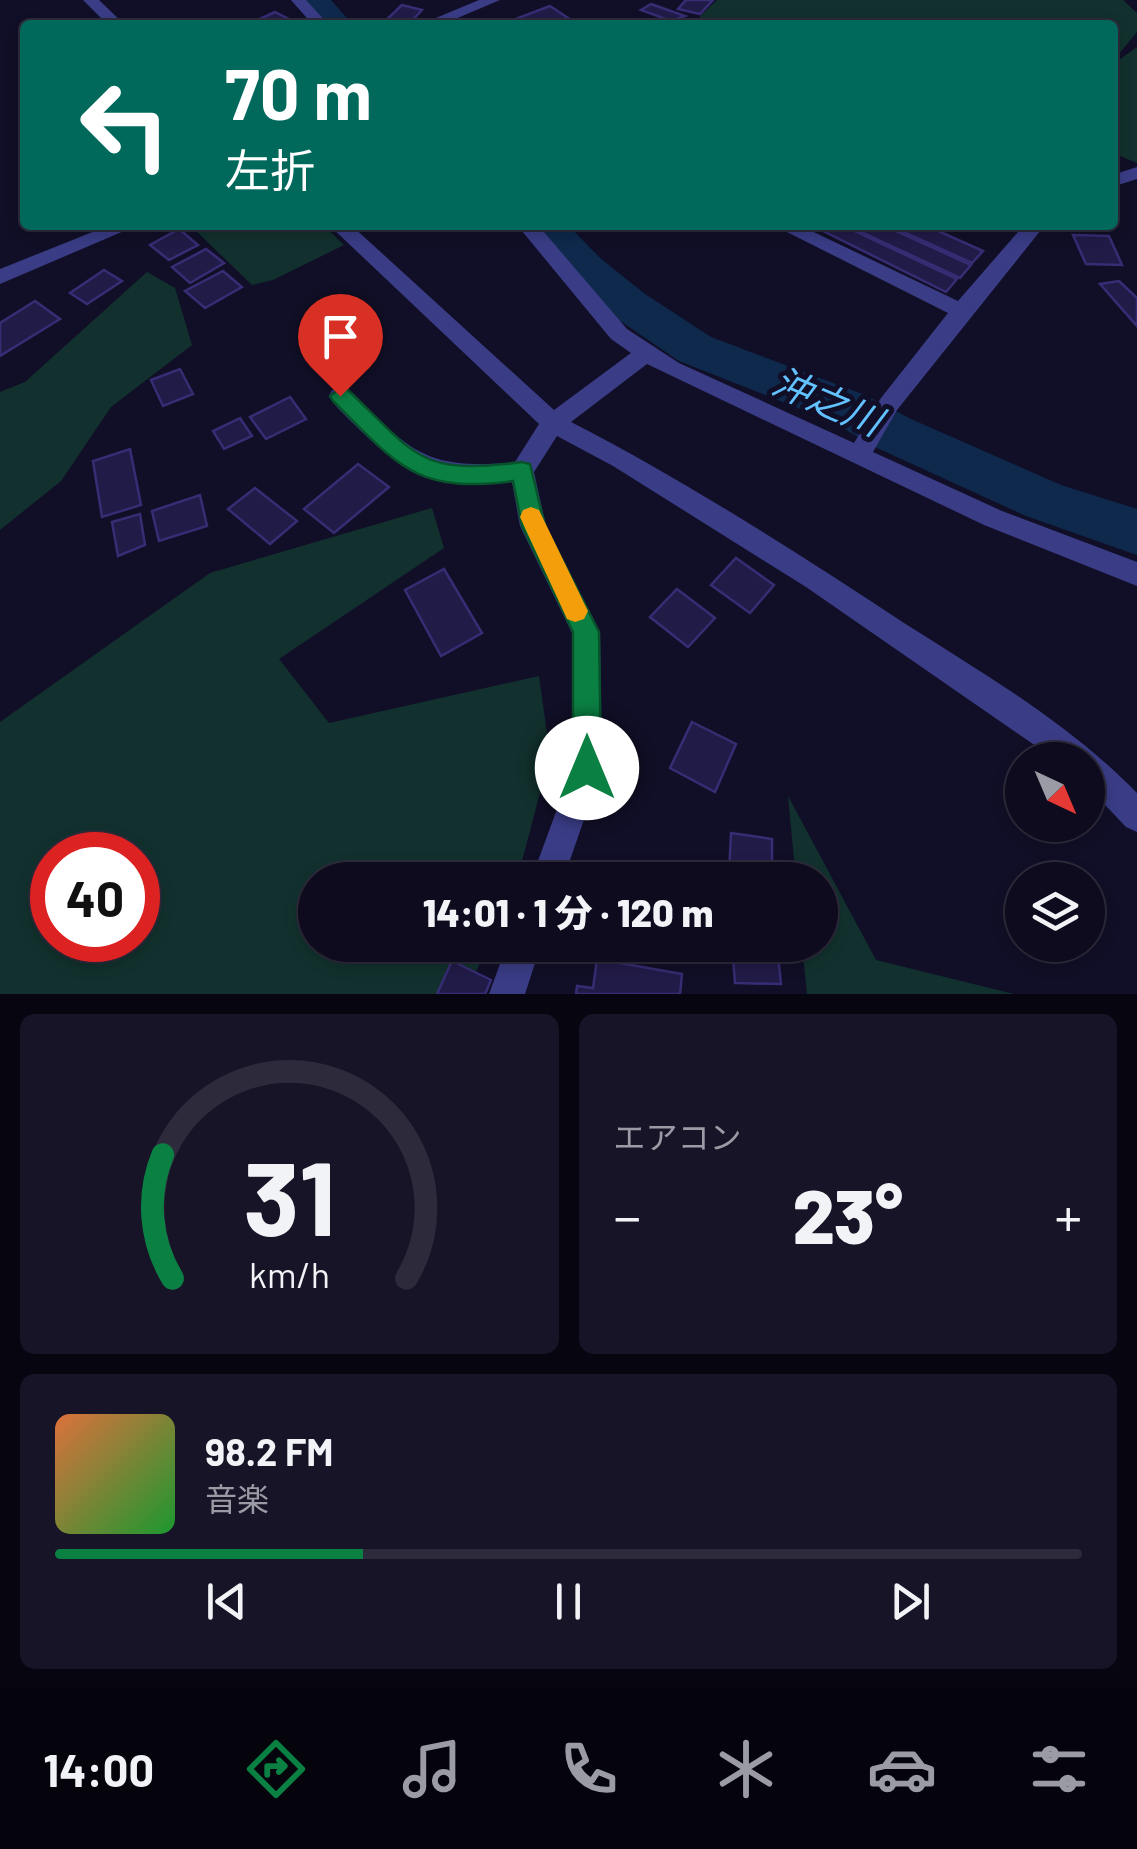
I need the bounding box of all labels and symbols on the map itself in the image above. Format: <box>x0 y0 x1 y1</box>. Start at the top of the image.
pin <box>298 294 383 397</box>
water label: 沖之川 <box>766 357 893 445</box>
position arrow <box>535 716 639 820</box>
north arrow <box>1005 742 1105 842</box>
speed limit sign: 40 <box>30 832 160 962</box>

